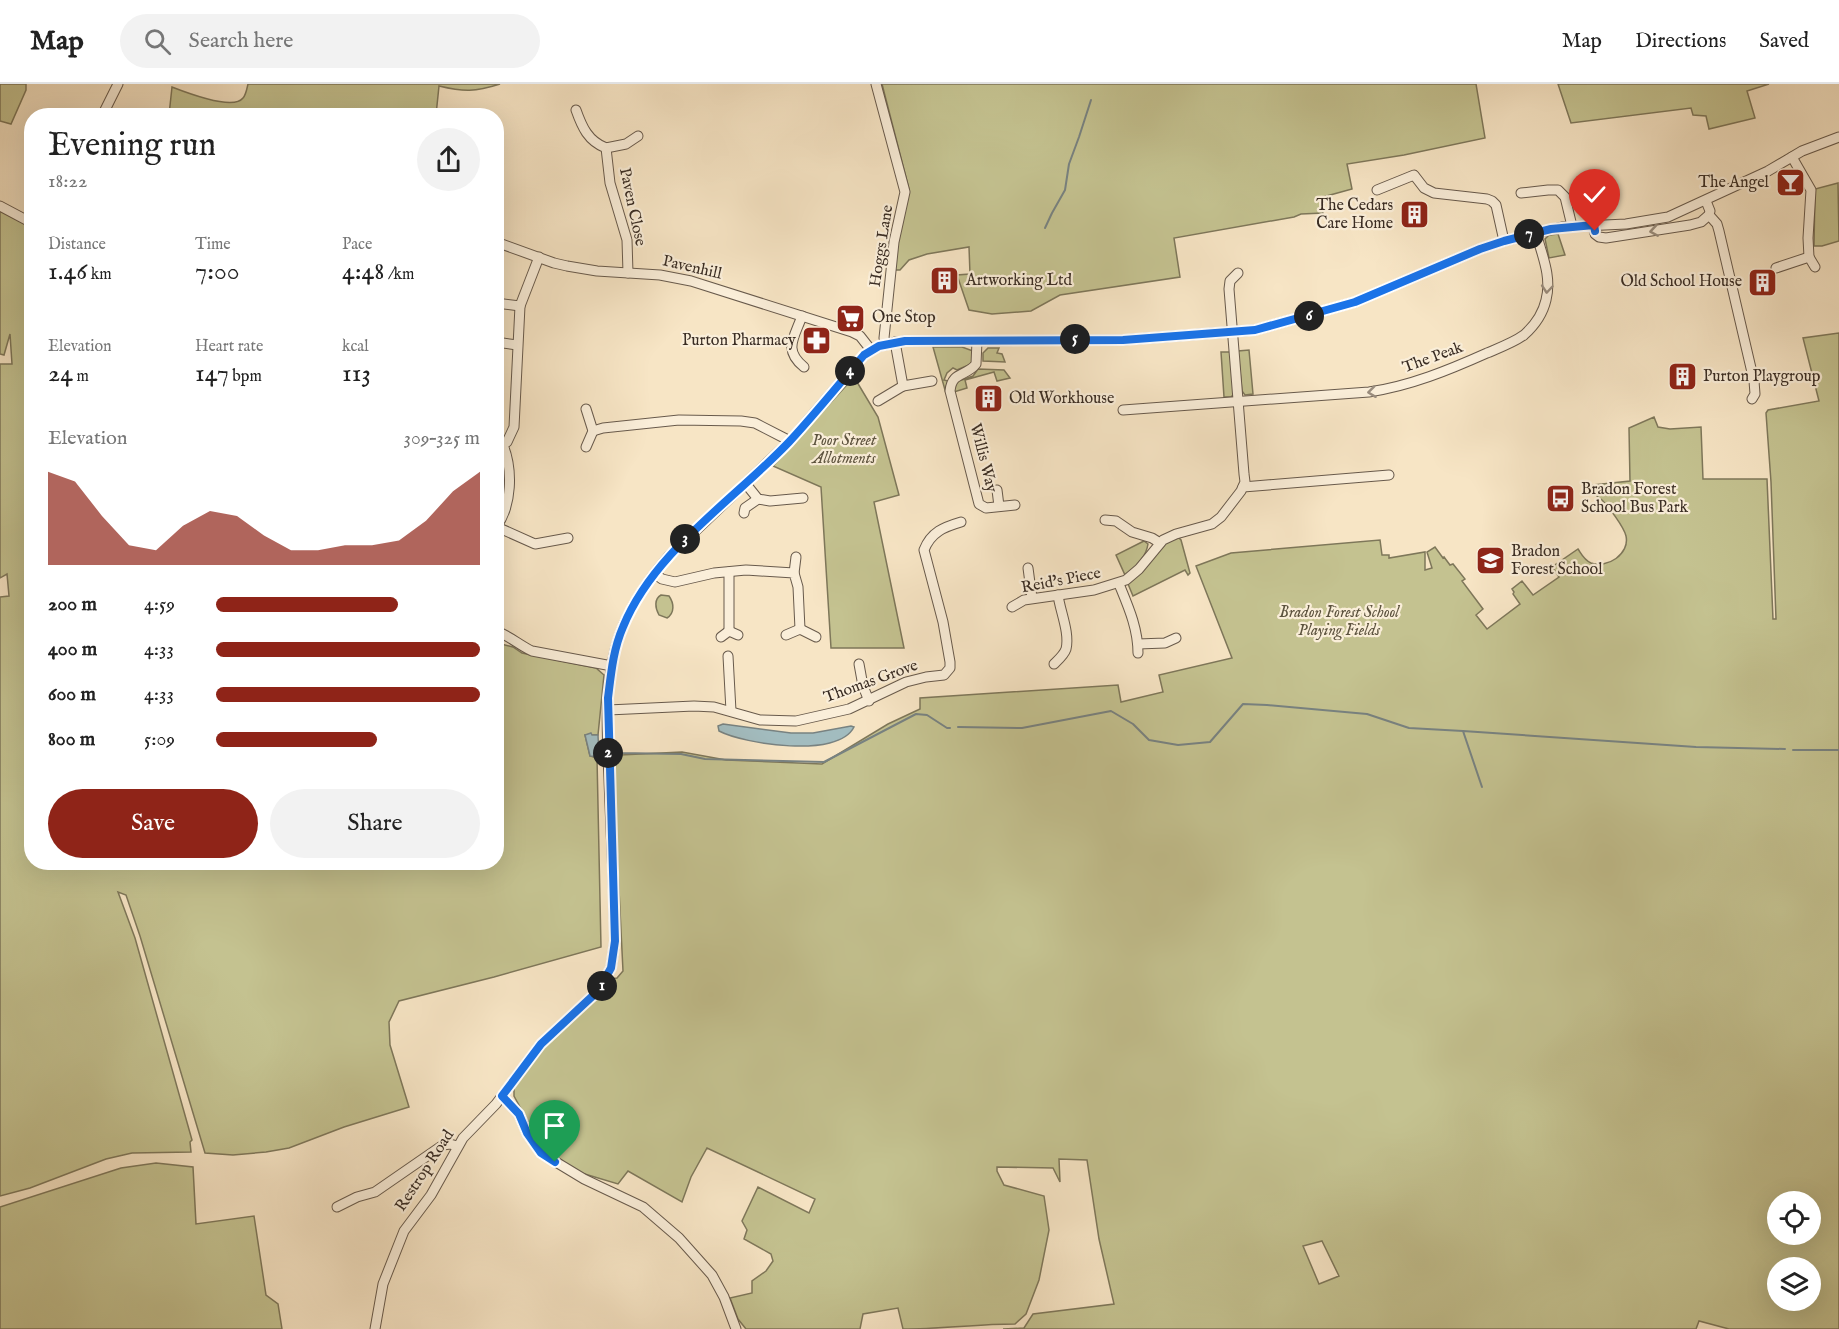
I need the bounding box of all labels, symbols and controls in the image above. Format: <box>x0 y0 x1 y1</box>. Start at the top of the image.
search box <box>120 14 540 68</box>
text: Map <box>30 24 84 59</box>
icon: search <box>141 25 174 58</box>
text: Search here <box>189 27 293 55</box>
text: Map <box>1562 28 1602 55</box>
text: Directions <box>1635 28 1726 55</box>
text: Saved <box>1759 28 1809 55</box>
text: Evening run <box>48 125 216 167</box>
button: share <box>417 128 480 191</box>
street label: Paven Close <box>614 166 650 248</box>
bar icon: The Angel <box>1774 167 1806 199</box>
text: 18:22 <box>48 169 87 194</box>
pin <box>1569 169 1620 231</box>
place label: The Angel <box>1698 173 1770 193</box>
icon: check <box>1578 178 1611 211</box>
place label: The Cedars Care Home <box>1316 196 1393 234</box>
building icon: The Cedars Care Home <box>1398 199 1430 231</box>
street label: Hoggs Lane <box>866 204 898 288</box>
pin: 7 <box>1514 219 1544 249</box>
text: 7 <box>1525 224 1533 244</box>
one-way arrow <box>1650 224 1660 237</box>
text: Distance <box>48 235 106 255</box>
text: Time <box>195 235 231 255</box>
text: Pace <box>342 235 372 255</box>
street label: Pavenhill <box>660 251 724 285</box>
text: 1.46 <box>48 255 87 288</box>
text: 7:00 <box>195 255 240 288</box>
text: 4:48 <box>342 255 385 288</box>
text: km <box>87 265 112 285</box>
text: /km <box>385 265 414 285</box>
building icon: Artworking Ltd <box>929 265 961 297</box>
building icon: Old School House <box>1747 266 1779 298</box>
place label: Artworking Ltd <box>965 271 1072 291</box>
place label: Old School House <box>1621 272 1742 292</box>
one-way arrow <box>1541 285 1554 294</box>
pin: 6 <box>1294 301 1324 331</box>
supermarket icon: One Stop <box>835 302 867 334</box>
text: 6 <box>1306 306 1312 326</box>
place label: One Stop <box>872 308 936 328</box>
pin: 5 <box>1060 324 1090 354</box>
pharmacy icon: Purton Pharmacy <box>801 325 833 357</box>
text: 5 <box>1072 329 1078 349</box>
place label: Purton Pharmacy <box>682 331 796 351</box>
text: Elevation <box>48 337 111 357</box>
text: Heart rate <box>195 337 263 357</box>
text: kcal <box>342 337 369 357</box>
street label: The Peak <box>1400 338 1466 378</box>
pin: 4 <box>835 356 865 386</box>
text: 24 <box>48 357 73 390</box>
text: 147 <box>195 357 229 390</box>
text: 113 <box>342 357 371 390</box>
text: 4 <box>846 361 854 381</box>
building icon: Purton Playgroup <box>1666 361 1698 393</box>
text: m <box>73 367 89 387</box>
text: bpm <box>229 367 262 387</box>
place label: Purton Playgroup <box>1703 367 1821 387</box>
building icon: Old Workhouse <box>972 383 1004 415</box>
one-way arrow <box>1367 385 1376 397</box>
place label: Old Workhouse <box>1009 389 1114 409</box>
street label: Willis Way <box>965 421 1001 495</box>
text: Elevation <box>48 426 127 451</box>
text: 309–325 m <box>403 426 480 451</box>
park label: Poor Street Allotments <box>810 431 877 469</box>
place label: Bradon Forest School Bus Park <box>1581 480 1688 518</box>
bus stop icon: Bradon Forest School Bus Park <box>1544 483 1576 515</box>
pin: 3 <box>670 524 700 554</box>
text: 3 <box>682 529 688 549</box>
place label: Bradon Forest School <box>1511 542 1603 580</box>
school or university icon: Bradon Forest School <box>1474 545 1506 577</box>
street label: Reid's Piece <box>1020 563 1102 599</box>
text: 200 m <box>48 592 97 617</box>
text: 4:59 <box>144 592 175 617</box>
park label: Bradon Forest School Playing Fields <box>1279 603 1400 641</box>
text: 400 m <box>48 637 97 662</box>
text: 4:33 <box>144 637 174 662</box>
street label: Thomas Grove <box>821 656 921 708</box>
text: 600 m <box>48 682 96 707</box>
text: 4:33 <box>144 682 174 707</box>
text: 800 m <box>48 727 95 752</box>
text: 5:09 <box>144 727 175 752</box>
pin: 2 <box>593 738 623 768</box>
text: 2 <box>604 743 612 763</box>
button: Save <box>48 789 258 858</box>
button: Share <box>270 789 480 858</box>
pin: 1 <box>587 971 617 1001</box>
text: 1 <box>599 976 605 996</box>
pin <box>529 1100 580 1162</box>
icon: arrive <box>538 1109 571 1142</box>
street label: Restrop Road <box>391 1126 459 1216</box>
map controls <box>1767 1191 1821 1311</box>
button: locate <box>1767 1191 1821 1245</box>
button: layers <box>1767 1257 1821 1311</box>

